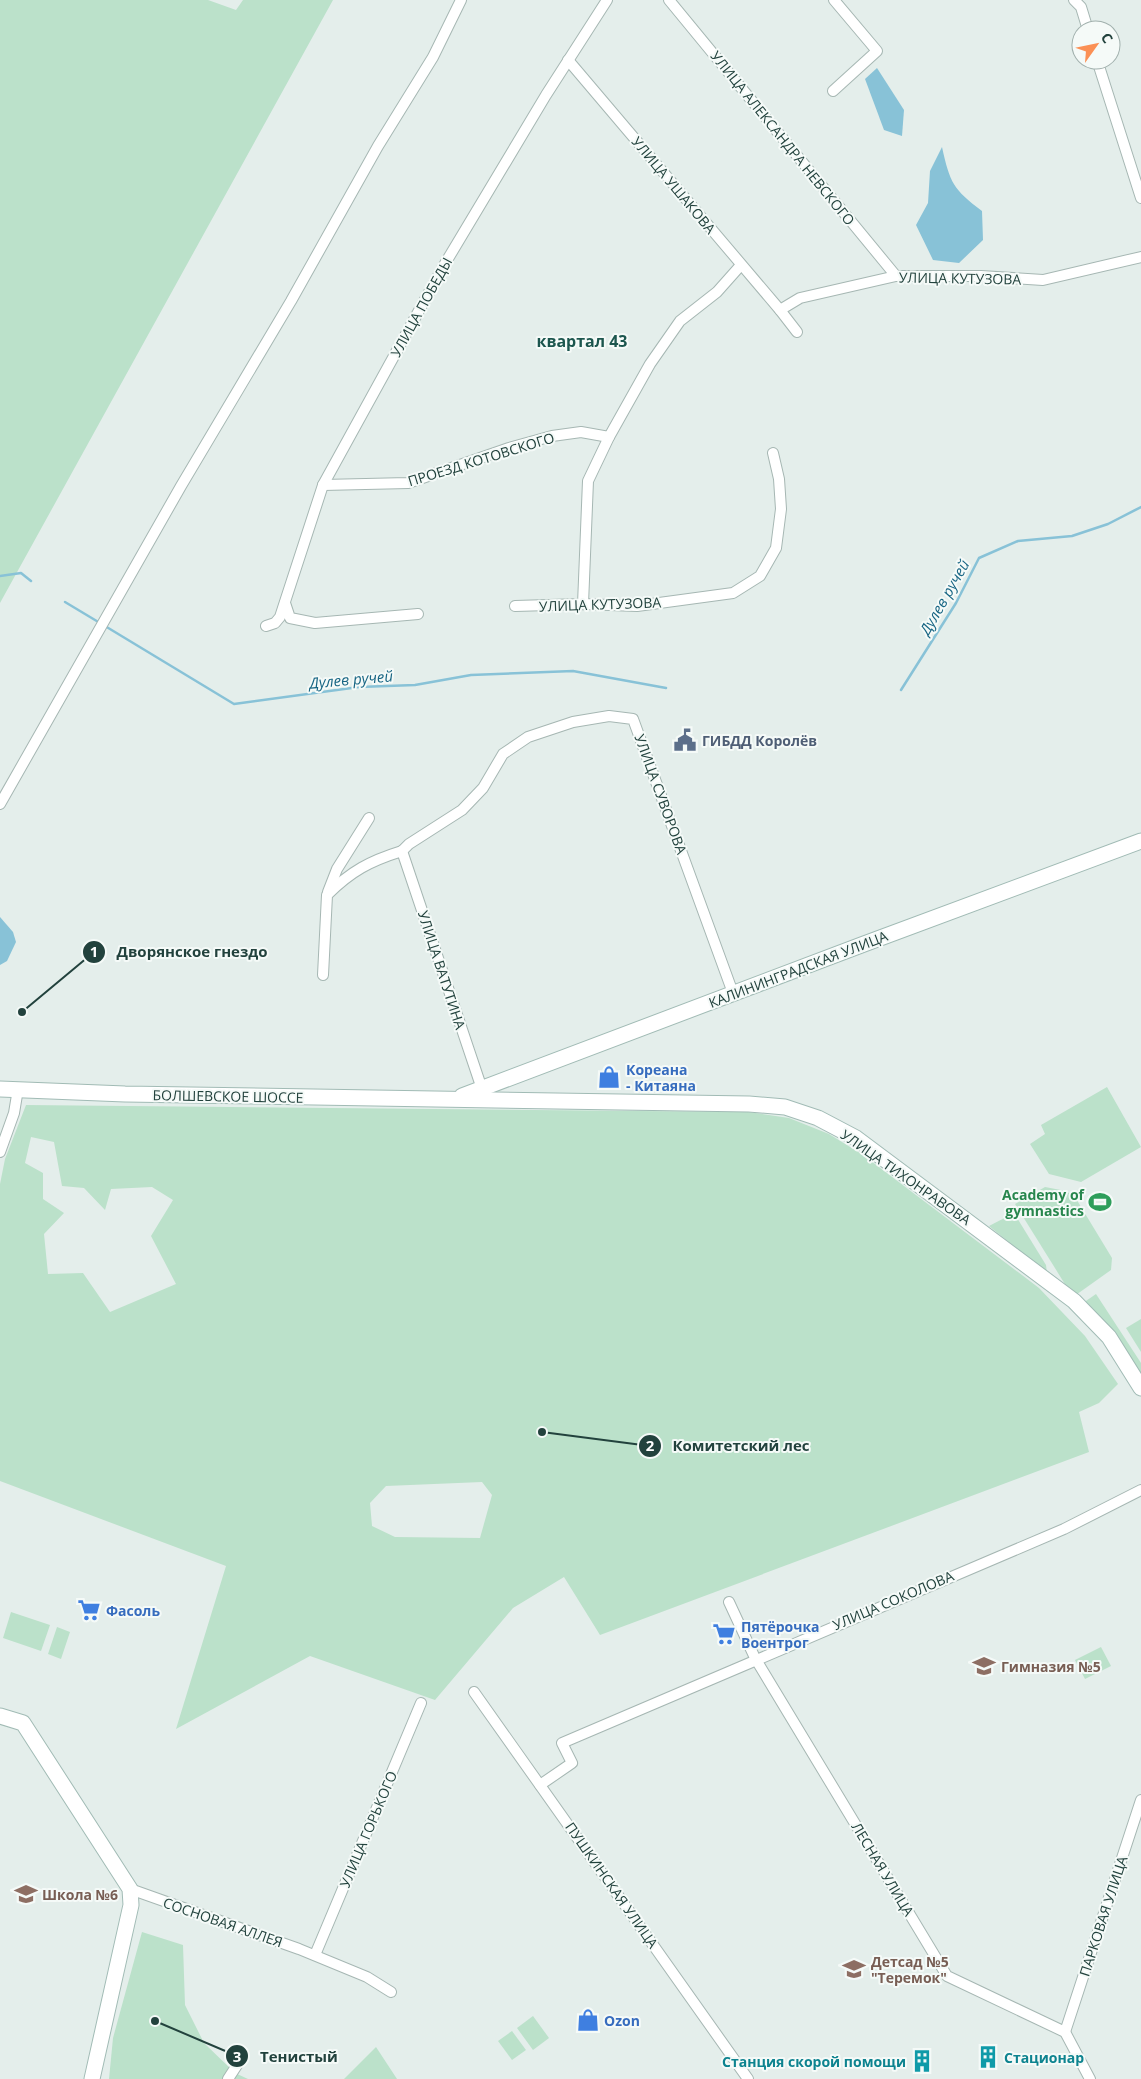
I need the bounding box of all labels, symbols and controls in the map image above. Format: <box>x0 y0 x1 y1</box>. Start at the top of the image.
north arrow <box>1071 20 1121 70</box>
text: С <box>1097 29 1118 47</box>
street label: УЛИЦА АЛЕКСАНДРА НЕВСКОГО <box>707 47 859 229</box>
street label: УЛИЦА УШАКОВА <box>628 132 720 238</box>
street label: УЛИЦА ПОБЕДЫ <box>386 254 456 360</box>
street label: УЛИЦА КУТУЗОВА <box>899 267 1022 289</box>
district label: квартал 43 <box>536 330 628 352</box>
street label: ПРОЕЗД КОТОВСКОГО <box>405 428 557 490</box>
water label: Дулев ручей <box>913 555 974 640</box>
street label: УЛИЦА КУТУЗОВА <box>538 592 662 616</box>
water label: Дулев ручей <box>306 665 394 693</box>
public building icon: ГИБДД Королёв <box>672 727 698 753</box>
street label: УЛИЦА СУВОРОВА <box>630 731 692 857</box>
place label: ГИБДД Королёв <box>702 731 817 750</box>
street label: УЛИЦА ВАТУТИНА <box>414 908 470 1032</box>
street label: КАЛИНИНГРАДСКАЯ УЛИЦА <box>706 926 890 1012</box>
callout: Дворянское гнездо <box>82 937 278 967</box>
text: 1 <box>90 941 98 961</box>
text: Дворянское гнездо <box>116 941 268 961</box>
place label: Кореана - Китаяна <box>626 1060 696 1095</box>
shop icon: Кореана - Китаяна <box>596 1064 622 1090</box>
street label: БОЛШЕВСКОЕ ШОССЕ <box>152 1085 304 1107</box>
street label: УЛИЦА ТИХОНРАВОВА <box>837 1125 975 1229</box>
place label: Academy of gymnastics <box>1002 1185 1086 1220</box>
sports icon: Academy of gymnastics <box>1087 1189 1113 1215</box>
callout: Комитетский лес <box>637 1431 819 1461</box>
text: 2 <box>646 1435 655 1455</box>
text: Комитетский лес <box>672 1435 810 1455</box>
street label: УЛИЦА СОКОЛОВА <box>830 1566 957 1634</box>
supermarket icon: Фасоль <box>76 1597 102 1623</box>
place label: Фасоль <box>106 1601 160 1620</box>
place label: Пятёрочка Воентрог <box>741 1617 820 1652</box>
supermarket icon: Пятёрочка Воентрог <box>711 1621 737 1647</box>
school or university icon: Гимназия №5 <box>971 1653 997 1679</box>
place label: Гимназия №5 <box>1001 1657 1101 1676</box>
street label: УЛИЦА ГОРЬКОГО <box>335 1768 401 1890</box>
street label: ПУШКИНСКАЯ УЛИЦА <box>561 1818 663 1952</box>
street label: ЛЕСНАЯ УЛИЦА <box>847 1818 919 1920</box>
street label: ПАРКОВАЯ УЛИЦА <box>1075 1853 1131 1979</box>
school or university icon: Школа №6 <box>13 1881 39 1907</box>
place label: Школа №6 <box>42 1885 118 1904</box>
street label: СОСНОВАЯ АЛЛЕЯ <box>161 1893 285 1951</box>
place label: Детсад №5 "Теремок" <box>871 1952 949 1987</box>
school or university icon: Детсад №5 "Теремок" <box>841 1956 867 1982</box>
shop icon: Ozon <box>575 2007 601 2033</box>
place label: Ozon <box>604 2011 640 2030</box>
callout: Тенистый <box>225 2041 347 2071</box>
building icon: Стационар <box>975 2044 1001 2070</box>
text: 3 <box>233 2046 241 2066</box>
text: Тенистый <box>260 2046 338 2066</box>
building icon: Станция скорой помощи <box>909 2048 935 2074</box>
place label: Стационар <box>1004 2048 1084 2067</box>
place label: Станция скорой помощи <box>722 2052 906 2071</box>

